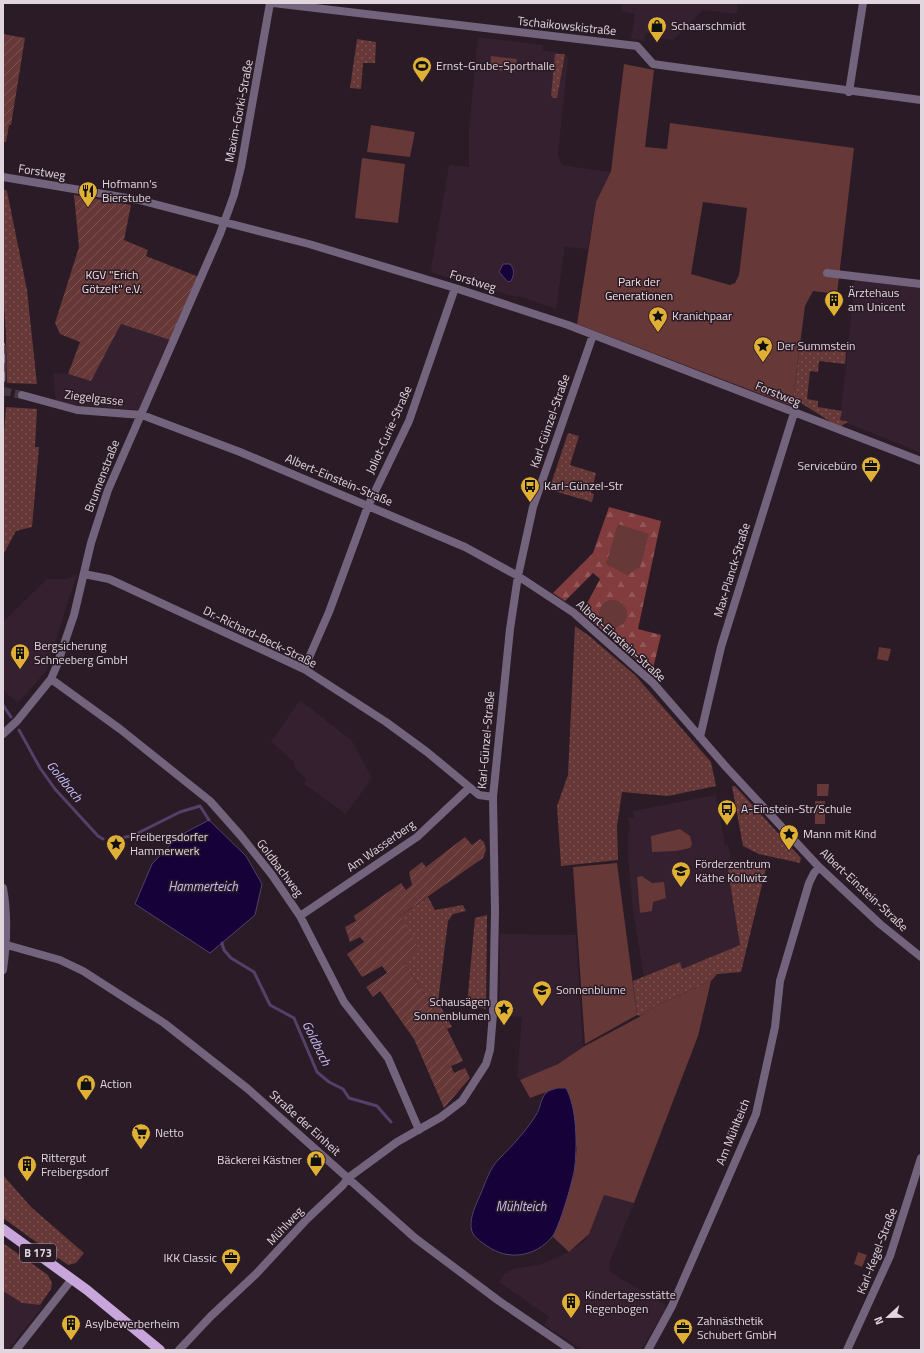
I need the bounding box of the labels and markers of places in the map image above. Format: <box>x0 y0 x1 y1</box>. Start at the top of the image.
shop icon: Schaarschmidt <box>646 15 668 43</box>
place label: Schaarschmidt <box>671 16 747 35</box>
sports icon: Ernst-Grube-Sporthalle <box>411 55 433 83</box>
place label: Ernst-Grube-Sporthalle <box>436 56 555 75</box>
place label: Hofmann's Bierstube <box>102 174 158 207</box>
restaurant icon: Hofmann's Bierstube <box>77 180 99 208</box>
place label: Ärztehaus am Unicent <box>848 283 906 316</box>
building icon: Ärztehaus am Unicent <box>823 289 845 317</box>
place icon: Kranichpaar <box>647 305 669 333</box>
place label: Kranichpaar <box>672 306 732 325</box>
place icon: Der Summstein <box>752 335 774 363</box>
place label: Der Summstein <box>777 336 855 355</box>
office icon: Servicebüro <box>860 455 882 483</box>
place label: Servicebüro <box>798 456 857 475</box>
bus stop icon: Karl-Günzel-Str <box>519 475 541 503</box>
place label: Karl-Günzel-Str <box>544 476 623 495</box>
place label: Bergsicherung Schneeberg GmbH <box>34 636 128 669</box>
building icon: Bergsicherung Schneeberg GmbH <box>9 642 31 670</box>
bus stop icon: A-Einstein-Str/Schule <box>716 798 738 826</box>
place label: A-Einstein-Str/Schule <box>741 799 852 818</box>
place icon: Mann mit Kind <box>778 823 800 851</box>
place label: Mann mit Kind <box>803 824 876 843</box>
place label: Freibergsdorfer Hammerwerk <box>130 827 208 860</box>
place icon: Freibergsdorfer Hammerwerk <box>105 833 127 861</box>
place label: Förderzentrum Käthe Kollwitz <box>695 854 771 887</box>
school or university icon: Förderzentrum Käthe Kollwitz <box>670 860 692 888</box>
school or university icon: Sonnenblume <box>531 979 553 1007</box>
place label: Sonnenblume <box>556 980 626 999</box>
place label: Schausägen Sonnenblumen <box>414 992 490 1025</box>
place icon: Schausägen Sonnenblumen <box>493 998 515 1026</box>
shop icon: Action <box>75 1073 97 1101</box>
place label: Action <box>100 1074 132 1093</box>
supermarket icon: Netto <box>130 1122 152 1150</box>
place label: Netto <box>155 1123 184 1142</box>
place label: Rittergut Freibergsdorf <box>41 1148 109 1181</box>
shop icon: Bäckerei Kästner <box>305 1149 327 1177</box>
place label: Bäckerei Kästner <box>217 1150 302 1169</box>
building icon: Rittergut Freibergsdorf <box>16 1154 38 1182</box>
office icon: IKK Classic <box>220 1247 242 1275</box>
place label: IKK Classic <box>163 1248 217 1267</box>
place label: Kindertagesstätte Regenbogen <box>585 1285 676 1318</box>
building icon: Kindertagesstätte Regenbogen <box>560 1291 582 1319</box>
place label: Zahnästhetik Schubert GmbH <box>697 1311 777 1344</box>
building icon: Asylbewerberheim <box>60 1313 82 1341</box>
place label: Asylbewerberheim <box>85 1314 180 1333</box>
office icon: Zahnästhetik Schubert GmbH <box>672 1317 694 1345</box>

